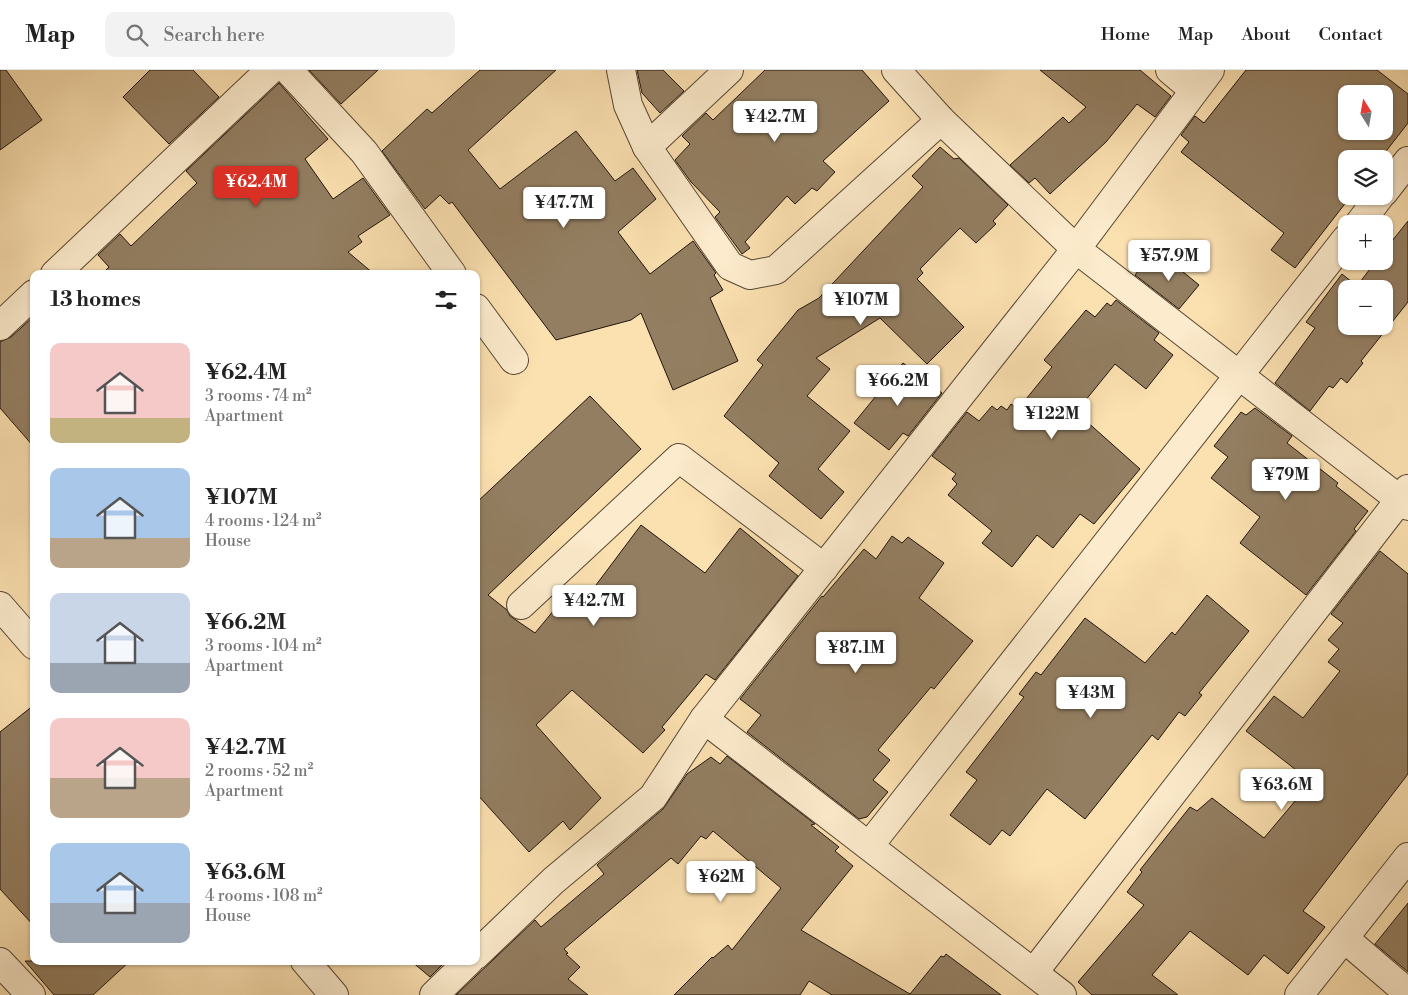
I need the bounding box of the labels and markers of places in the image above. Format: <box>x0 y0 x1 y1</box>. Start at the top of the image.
pin: ¥42.7M <box>734 100 816 143</box>
pin: ¥62.4M <box>215 166 297 208</box>
pin: ¥47.7M <box>523 186 605 229</box>
pin: ¥57.9M <box>1128 240 1210 282</box>
pin: ¥107M <box>826 284 896 326</box>
pin: ¥66.2M <box>857 364 939 407</box>
pin: ¥122M <box>1017 398 1087 440</box>
pin: ¥79M <box>1256 458 1316 501</box>
pin: ¥42.7M <box>553 584 635 627</box>
pin: ¥87.1M <box>815 632 897 674</box>
pin: ¥43M <box>1061 676 1121 719</box>
pin: ¥63.6M <box>1241 768 1323 811</box>
pin: ¥62M <box>691 860 751 903</box>

